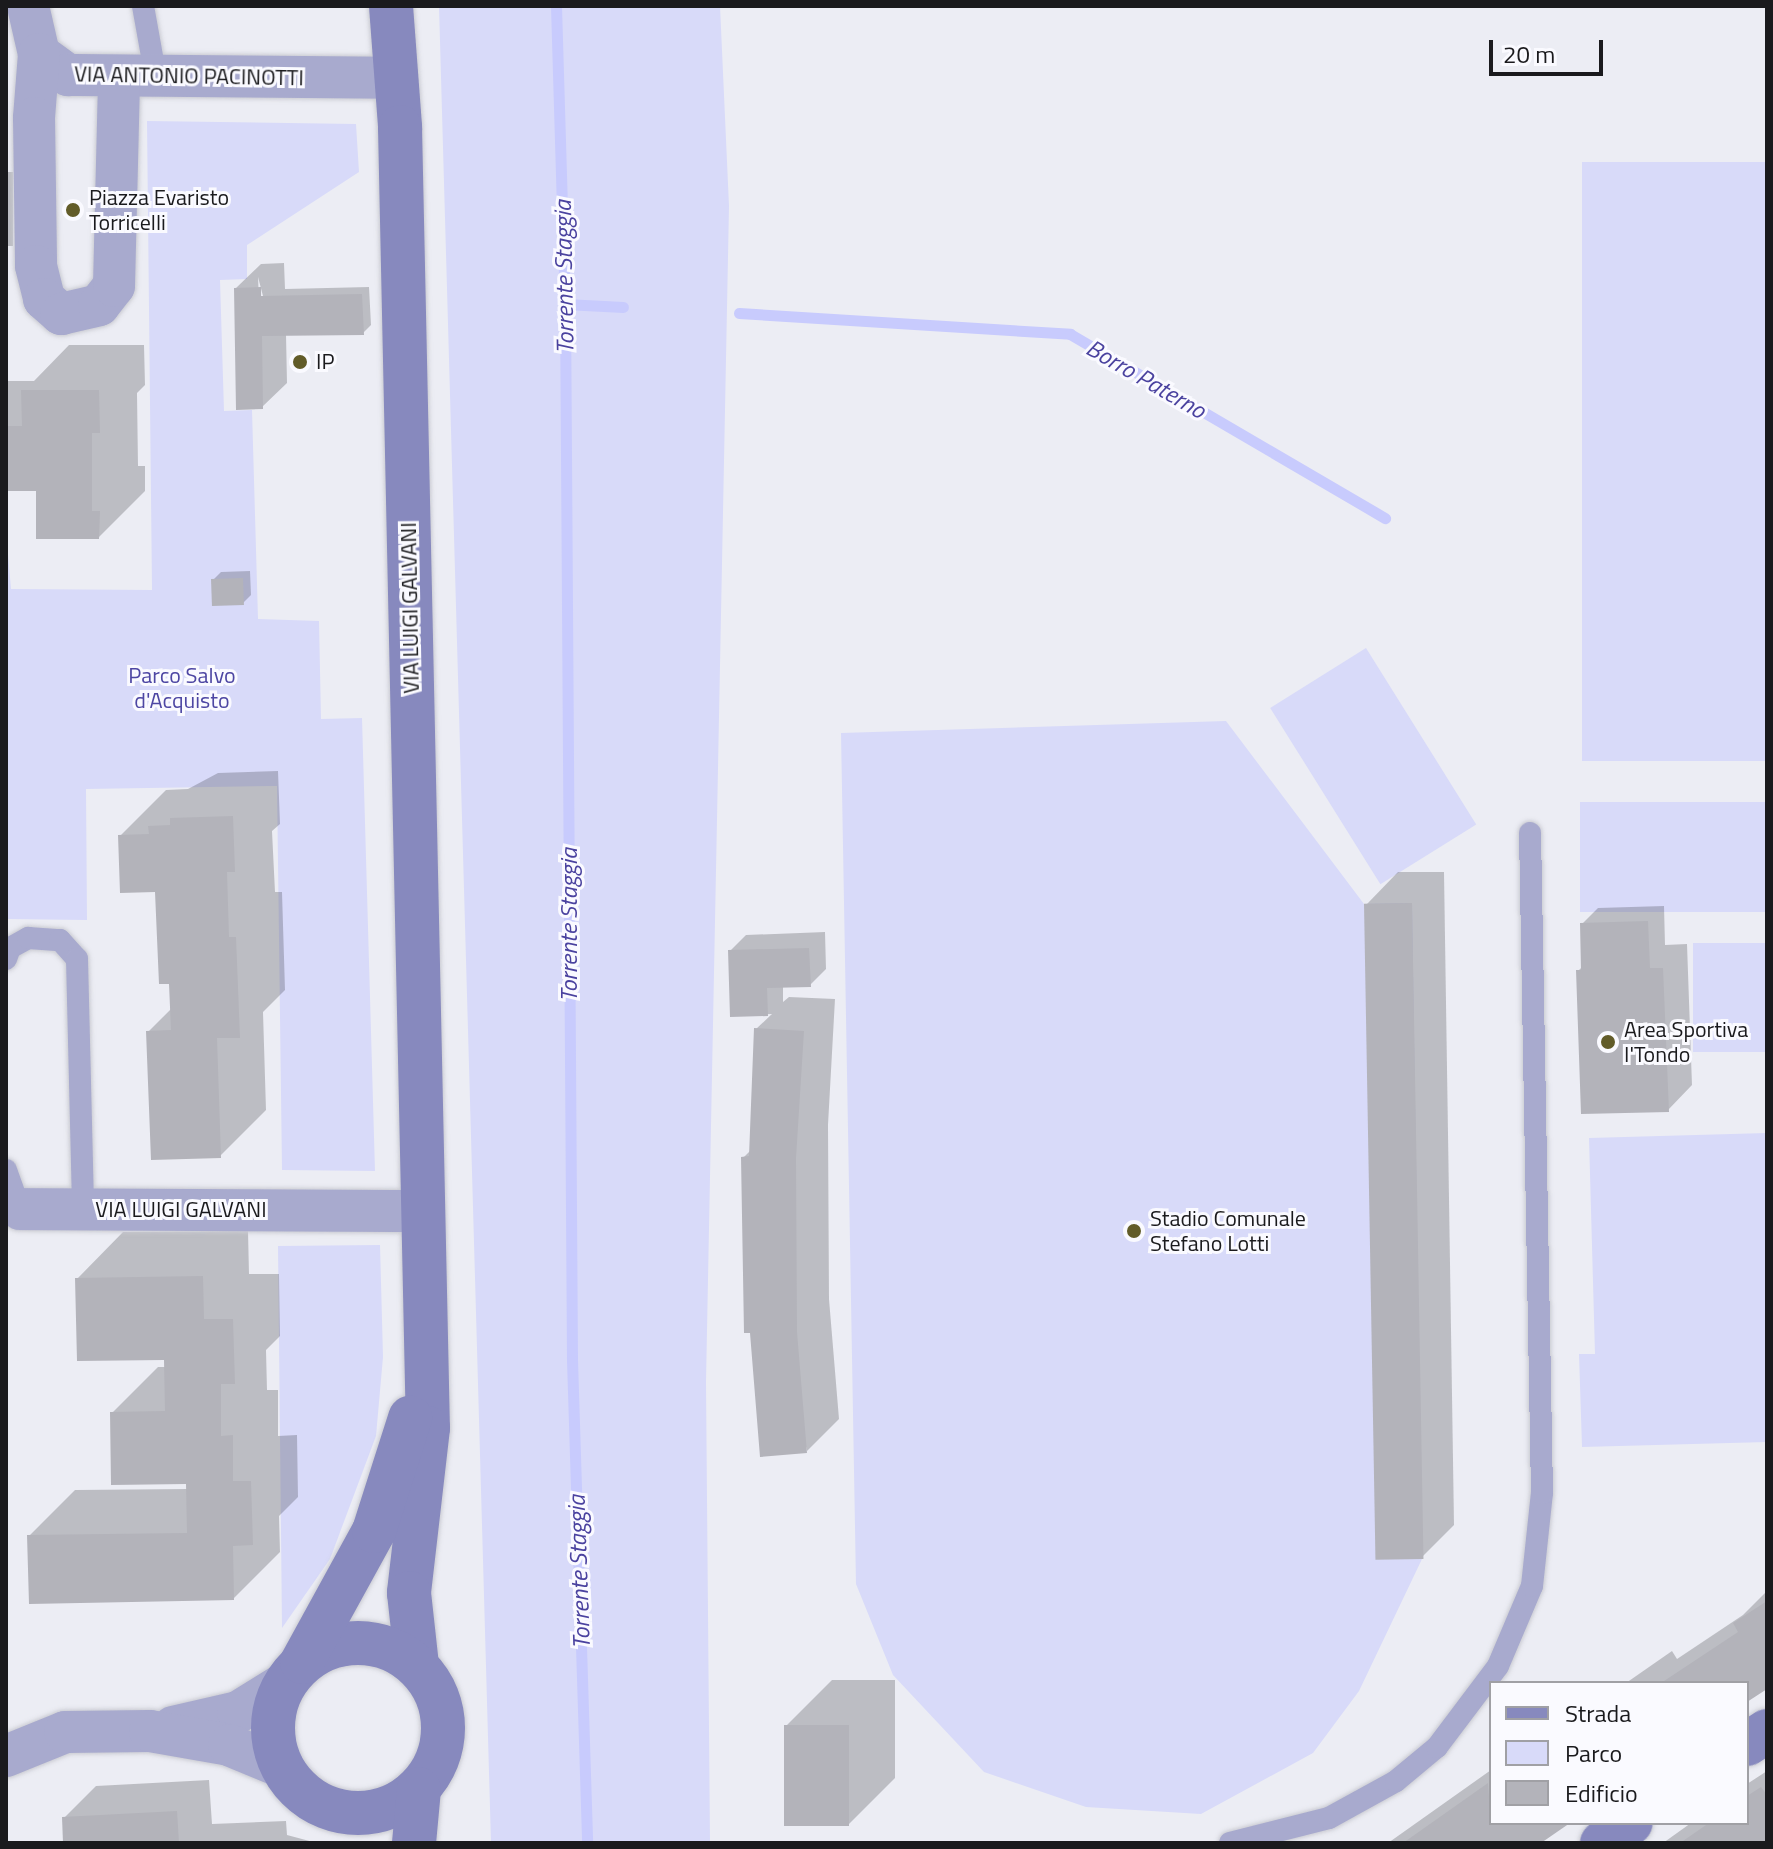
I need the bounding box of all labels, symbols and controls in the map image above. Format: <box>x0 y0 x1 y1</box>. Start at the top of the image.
scale bar <box>1493 24 1607 74</box>
text: 20 m <box>1503 36 1555 72</box>
street label: VIA ANTONIO PACINOTTI <box>74 61 304 91</box>
place label: Piazza Evaristo Torricelli <box>89 184 229 236</box>
water label: Torrente Staggia <box>548 200 580 354</box>
marker: Piazza Evaristo Torricelli <box>64 201 82 219</box>
water label: Borro Paterno <box>1081 333 1211 425</box>
place label: IP <box>316 349 334 375</box>
marker: IP <box>291 353 309 371</box>
street label: VIA LUIGI GALVANI <box>395 522 425 694</box>
park label: Parco Salvo d'Acquisto <box>128 662 236 714</box>
water label: Torrente Staggia <box>555 848 583 1002</box>
place label: Area Sportiva I'Tondo <box>1624 1016 1748 1068</box>
marker: Area Sportiva I'Tondo <box>1599 1033 1617 1051</box>
street label: VIA LUIGI GALVANI <box>95 1197 267 1223</box>
place label: Stadio Comunale Stefano Lotti <box>1150 1205 1306 1256</box>
marker: Stadio Comunale Stefano Lotti <box>1125 1222 1143 1240</box>
water label: Torrente Staggia <box>562 1495 596 1649</box>
legend <box>1489 1681 1749 1825</box>
text: Strada <box>1565 1695 1631 1731</box>
text: Parco <box>1565 1735 1622 1771</box>
text: Edificio <box>1565 1775 1638 1811</box>

